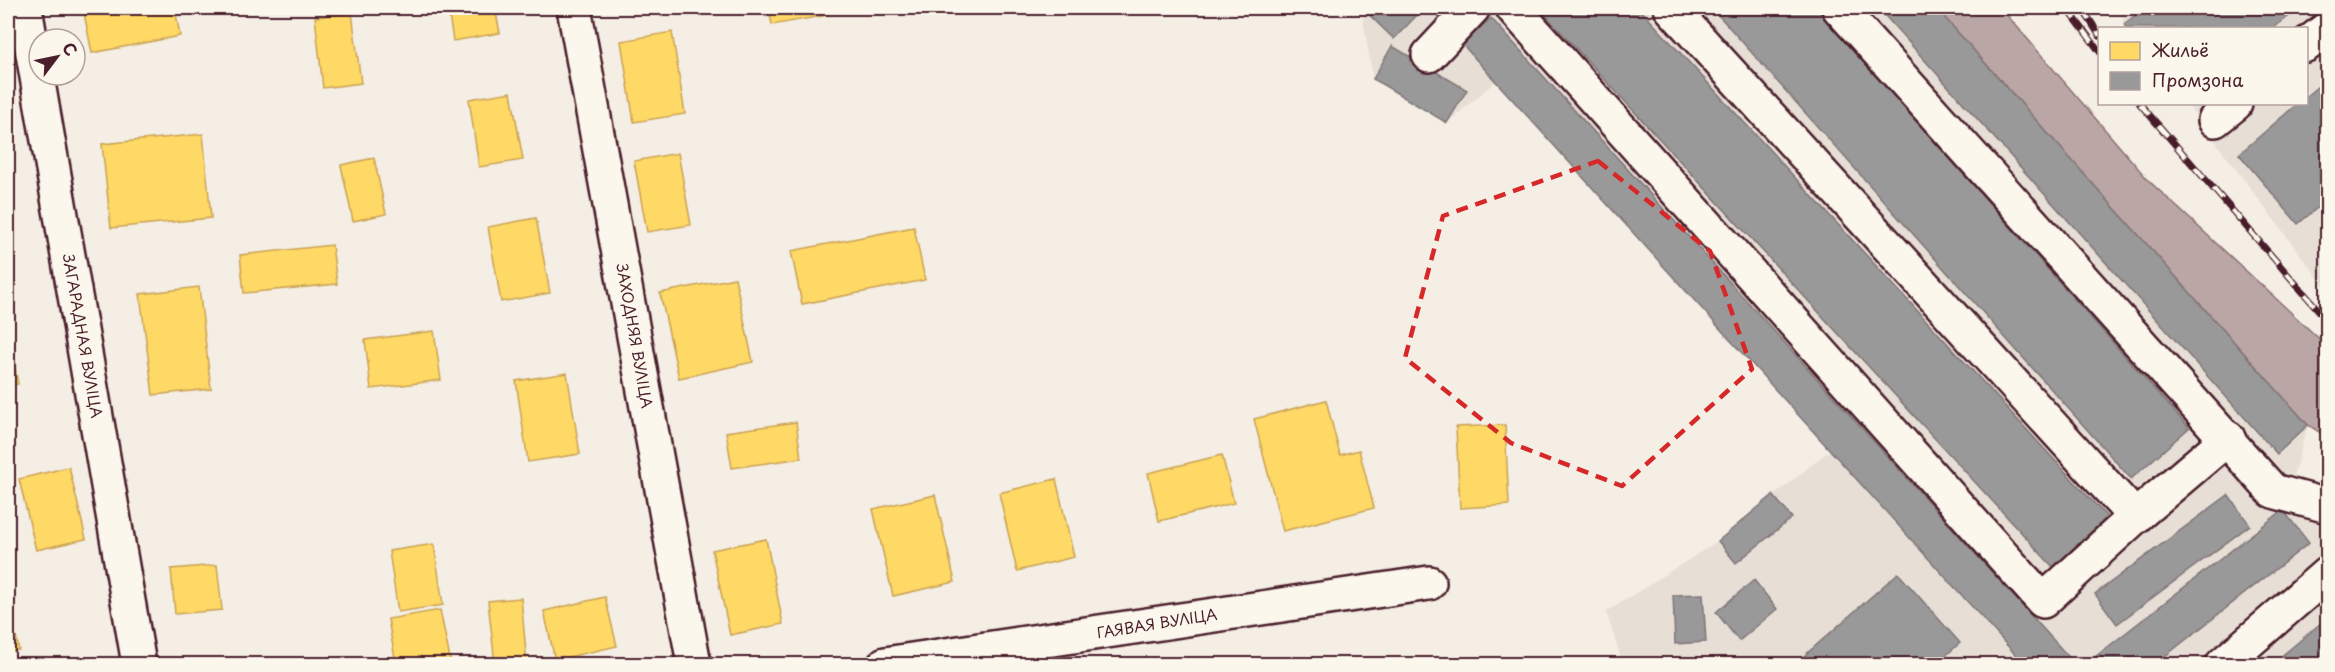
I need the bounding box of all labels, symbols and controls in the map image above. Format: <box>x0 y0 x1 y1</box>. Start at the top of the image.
north arrow <box>27 27 87 87</box>
legend <box>2098 27 2308 105</box>
text: Жильё <box>2151 36 2209 63</box>
text: С <box>57 37 84 60</box>
text: Промзона <box>2152 66 2244 93</box>
street label: ЗАГАРАДНАЯ ВУЛІЦА <box>58 251 109 420</box>
street label: ЗАХОДНЯЯ ВУЛІЦА <box>611 261 660 410</box>
street label: ГАЯВАЯ ВУЛІЦА <box>1095 602 1219 643</box>

